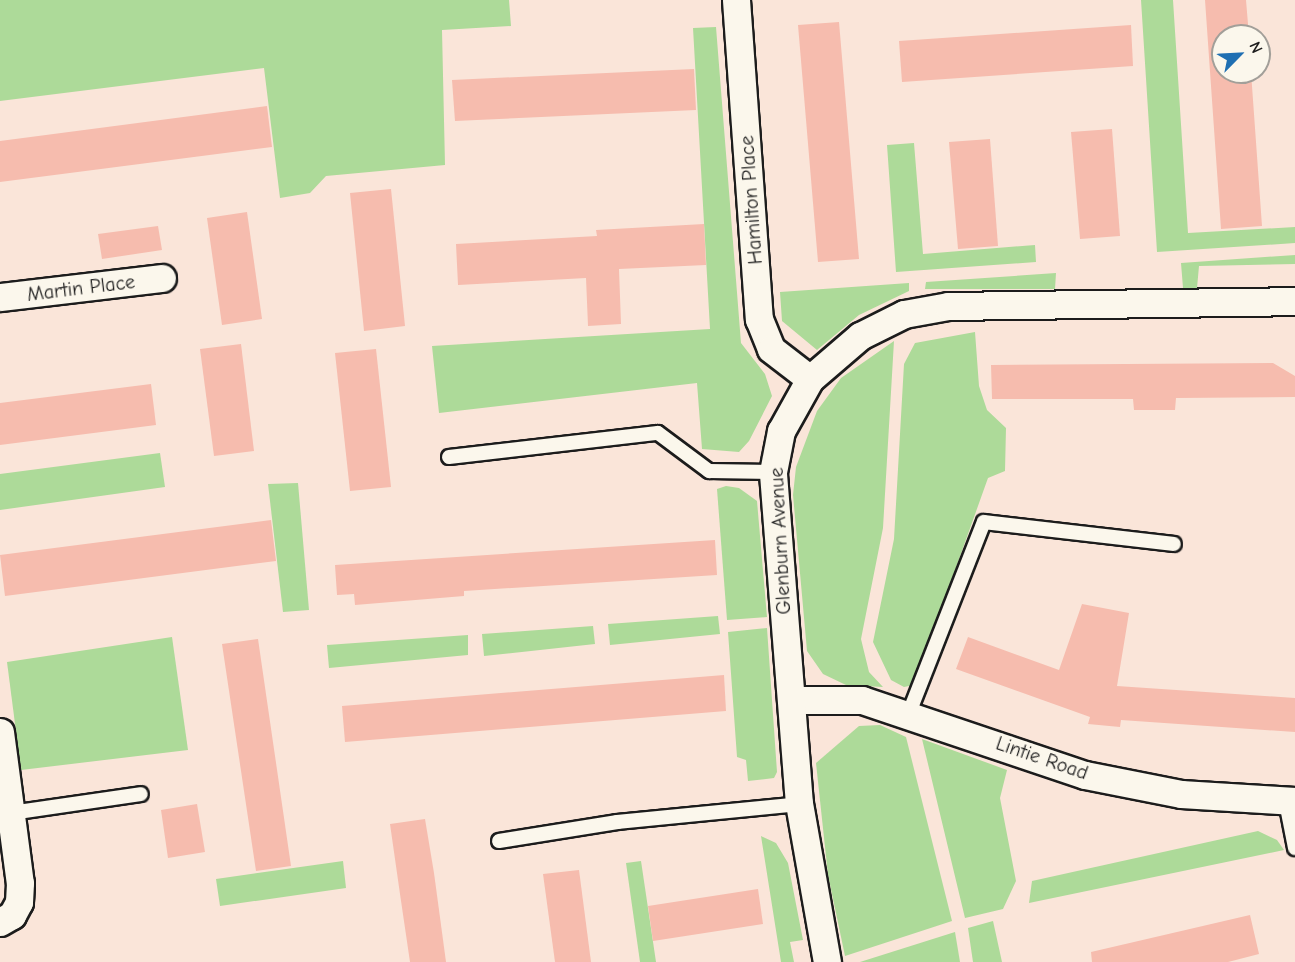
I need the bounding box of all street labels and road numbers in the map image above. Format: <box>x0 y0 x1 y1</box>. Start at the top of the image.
street label: Hamilton Place <box>735 135 767 265</box>
street label: Martin Place <box>26 269 136 307</box>
street label: Glenburn Avenue <box>764 467 796 615</box>
street label: Lintie Road <box>993 731 1091 785</box>

